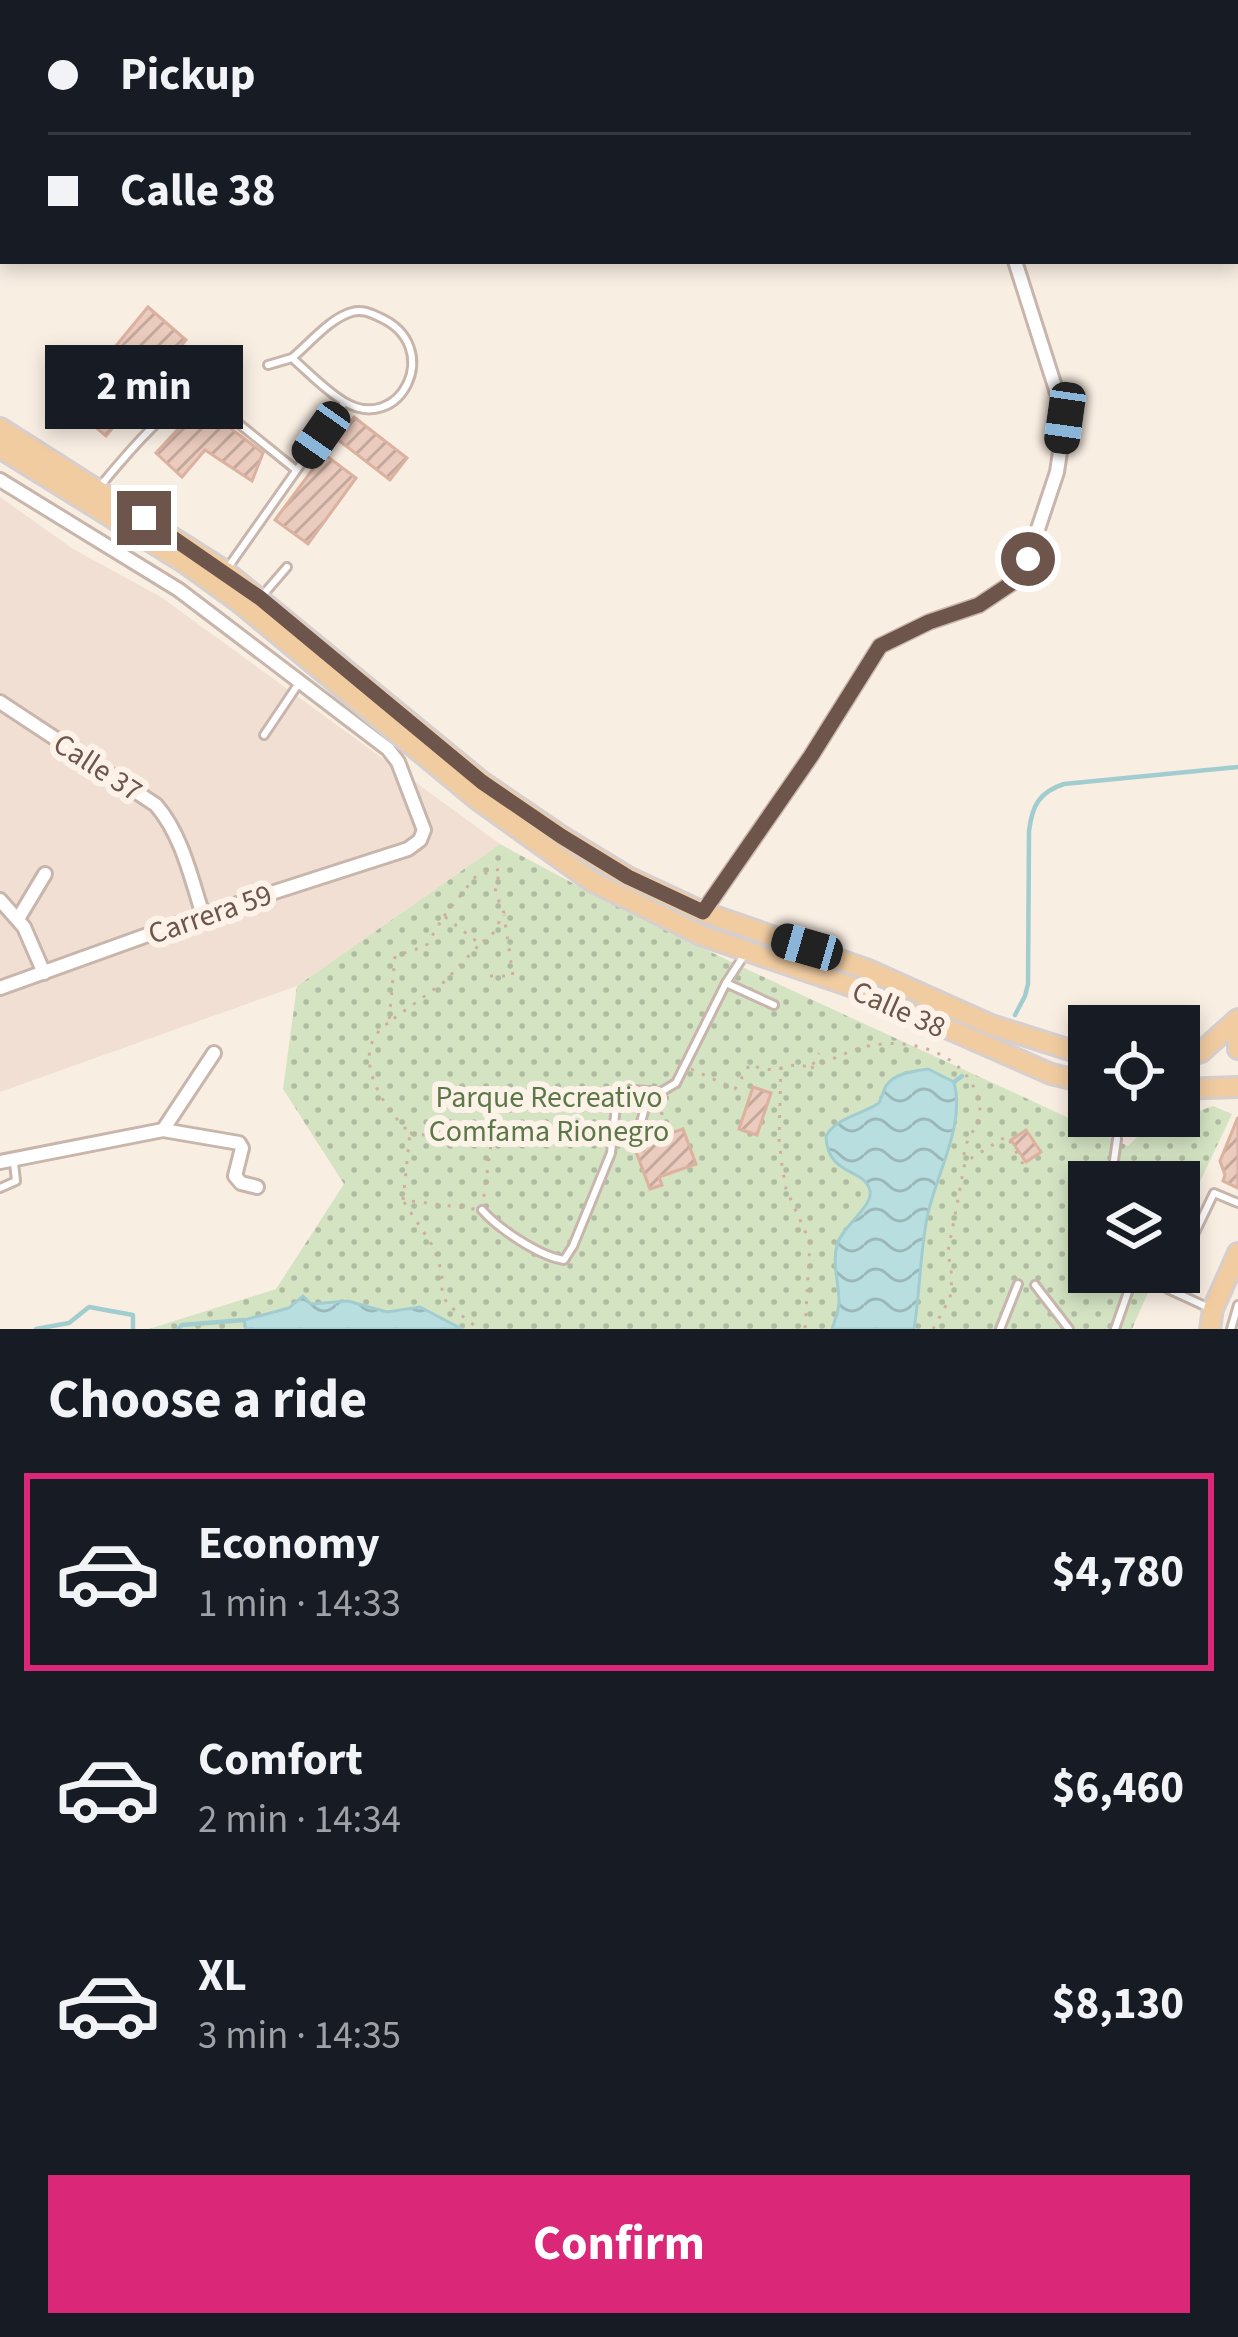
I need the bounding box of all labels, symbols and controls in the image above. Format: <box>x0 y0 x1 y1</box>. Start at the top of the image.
text: Pickup <box>120 43 256 107</box>
text: Calle 38 <box>120 159 275 223</box>
callout: 2 min <box>45 344 243 428</box>
text: 2 min <box>97 359 191 415</box>
car <box>1042 380 1088 456</box>
car <box>286 395 356 475</box>
route end <box>117 491 171 545</box>
route start <box>1001 532 1055 586</box>
street label: Calle 37 <box>45 723 151 812</box>
street label: Carrera 59 <box>143 873 278 956</box>
car <box>767 920 847 974</box>
street label: Calle 38 <box>845 970 952 1049</box>
map controls <box>1068 1005 1200 1293</box>
button: locate <box>1068 1005 1200 1137</box>
park label: Parque Recreativo Comfama Rionegro <box>429 1076 669 1153</box>
button: layers <box>1068 1161 1200 1293</box>
text: Choose a ride <box>48 1362 367 1439</box>
text: Economy <box>198 1512 380 1576</box>
icon: car <box>54 1518 162 1626</box>
text: $4,780 <box>1052 1540 1184 1604</box>
text: 1 min · 14:33 <box>198 1576 401 1632</box>
text: Comfort <box>198 1728 363 1792</box>
icon: car <box>54 1734 162 1842</box>
text: $6,460 <box>1052 1756 1184 1820</box>
text: 2 min · 14:34 <box>198 1792 401 1848</box>
text: XL <box>198 1944 247 2008</box>
icon: car <box>54 1950 162 2058</box>
text: $8,130 <box>1052 1972 1184 2036</box>
text: 3 min · 14:35 <box>198 2008 401 2064</box>
button: Confirm <box>48 2175 1190 2313</box>

